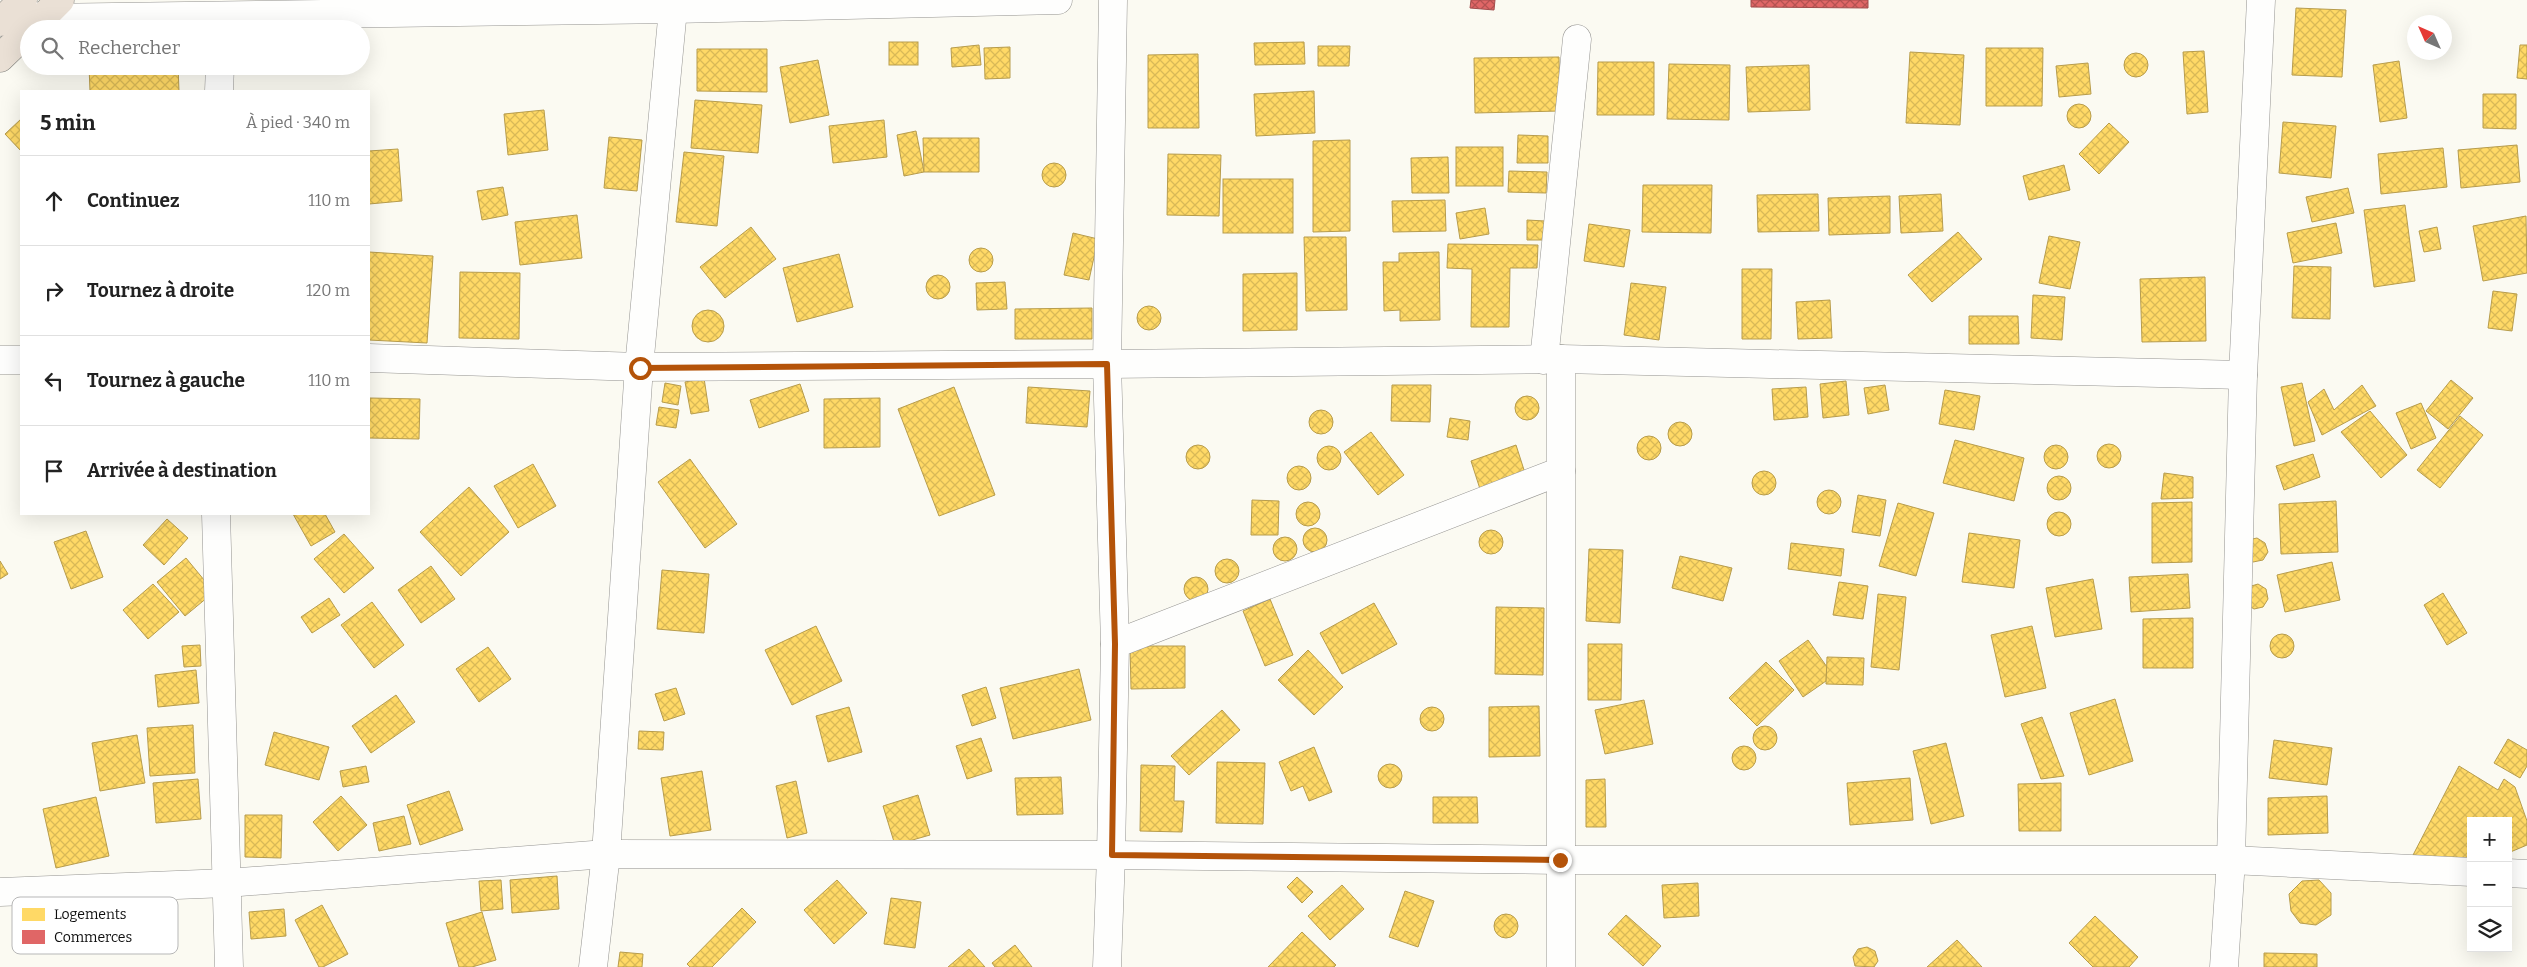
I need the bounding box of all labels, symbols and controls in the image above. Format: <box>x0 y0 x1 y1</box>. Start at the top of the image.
north arrow <box>2407 15 2452 60</box>
search box <box>20 20 370 75</box>
icon: search <box>38 34 66 62</box>
text: Rechercher <box>78 36 180 59</box>
text: 5 min <box>40 110 96 136</box>
text: À pied · 340 m <box>246 113 350 132</box>
icon: ahead <box>40 187 68 215</box>
text: Continuez <box>87 189 180 212</box>
text: 110 m <box>308 191 350 210</box>
icon: right <box>40 277 68 305</box>
text: Tournez à droite <box>87 279 234 302</box>
text: 120 m <box>306 281 350 300</box>
route start <box>629 357 652 380</box>
icon: left <box>40 367 68 395</box>
text: Tournez à gauche <box>87 369 245 392</box>
text: 110 m <box>308 371 350 390</box>
icon: arrive <box>40 457 68 485</box>
text: Arrivée à destination <box>87 459 277 482</box>
map controls <box>2467 817 2512 952</box>
button: + <box>2467 817 2512 862</box>
route end <box>1549 849 1572 872</box>
button: − <box>2467 862 2512 907</box>
legend <box>12 897 178 954</box>
text: Logements <box>54 906 126 923</box>
button: layers <box>2467 907 2512 952</box>
text: Commerces <box>54 929 132 946</box>

